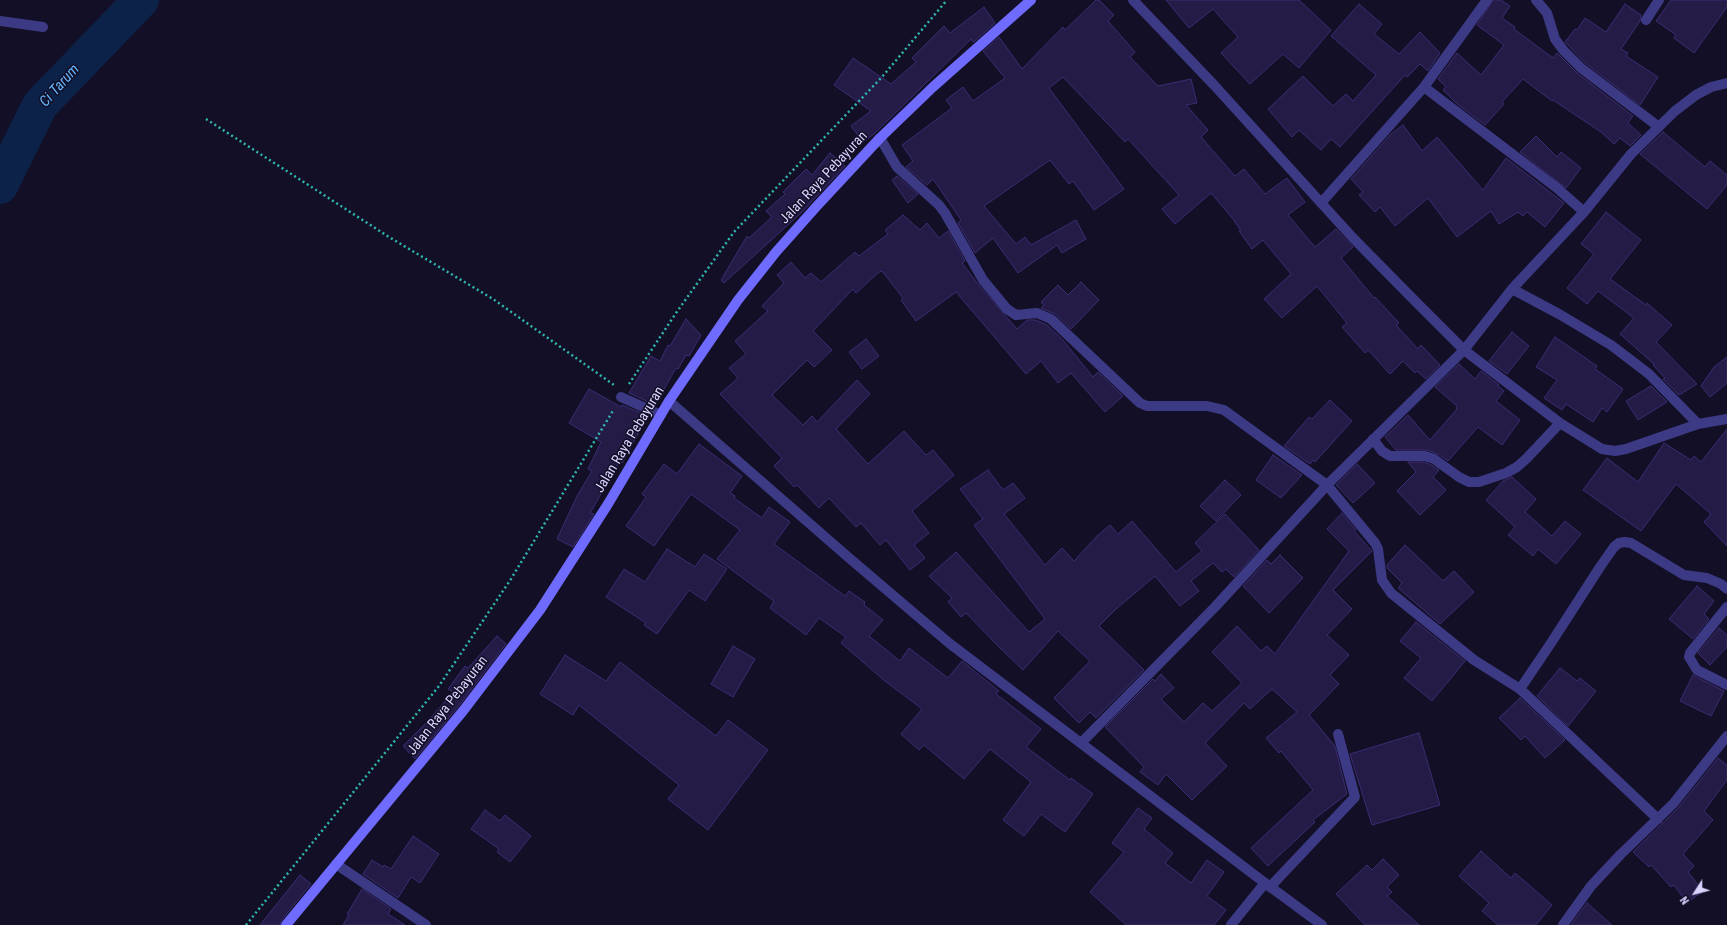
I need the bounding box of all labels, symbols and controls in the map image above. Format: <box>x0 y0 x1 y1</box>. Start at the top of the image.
water label: Ci Tarum <box>36 61 84 111</box>
street label: Jalan Raya Pebayuran <box>777 128 871 228</box>
street label: Jalan Raya Pebayuran <box>592 384 668 496</box>
street label: Jalan Raya Pebayuran <box>404 653 492 759</box>
north arrow <box>1675 873 1715 913</box>
text: N <box>1678 894 1692 907</box>

